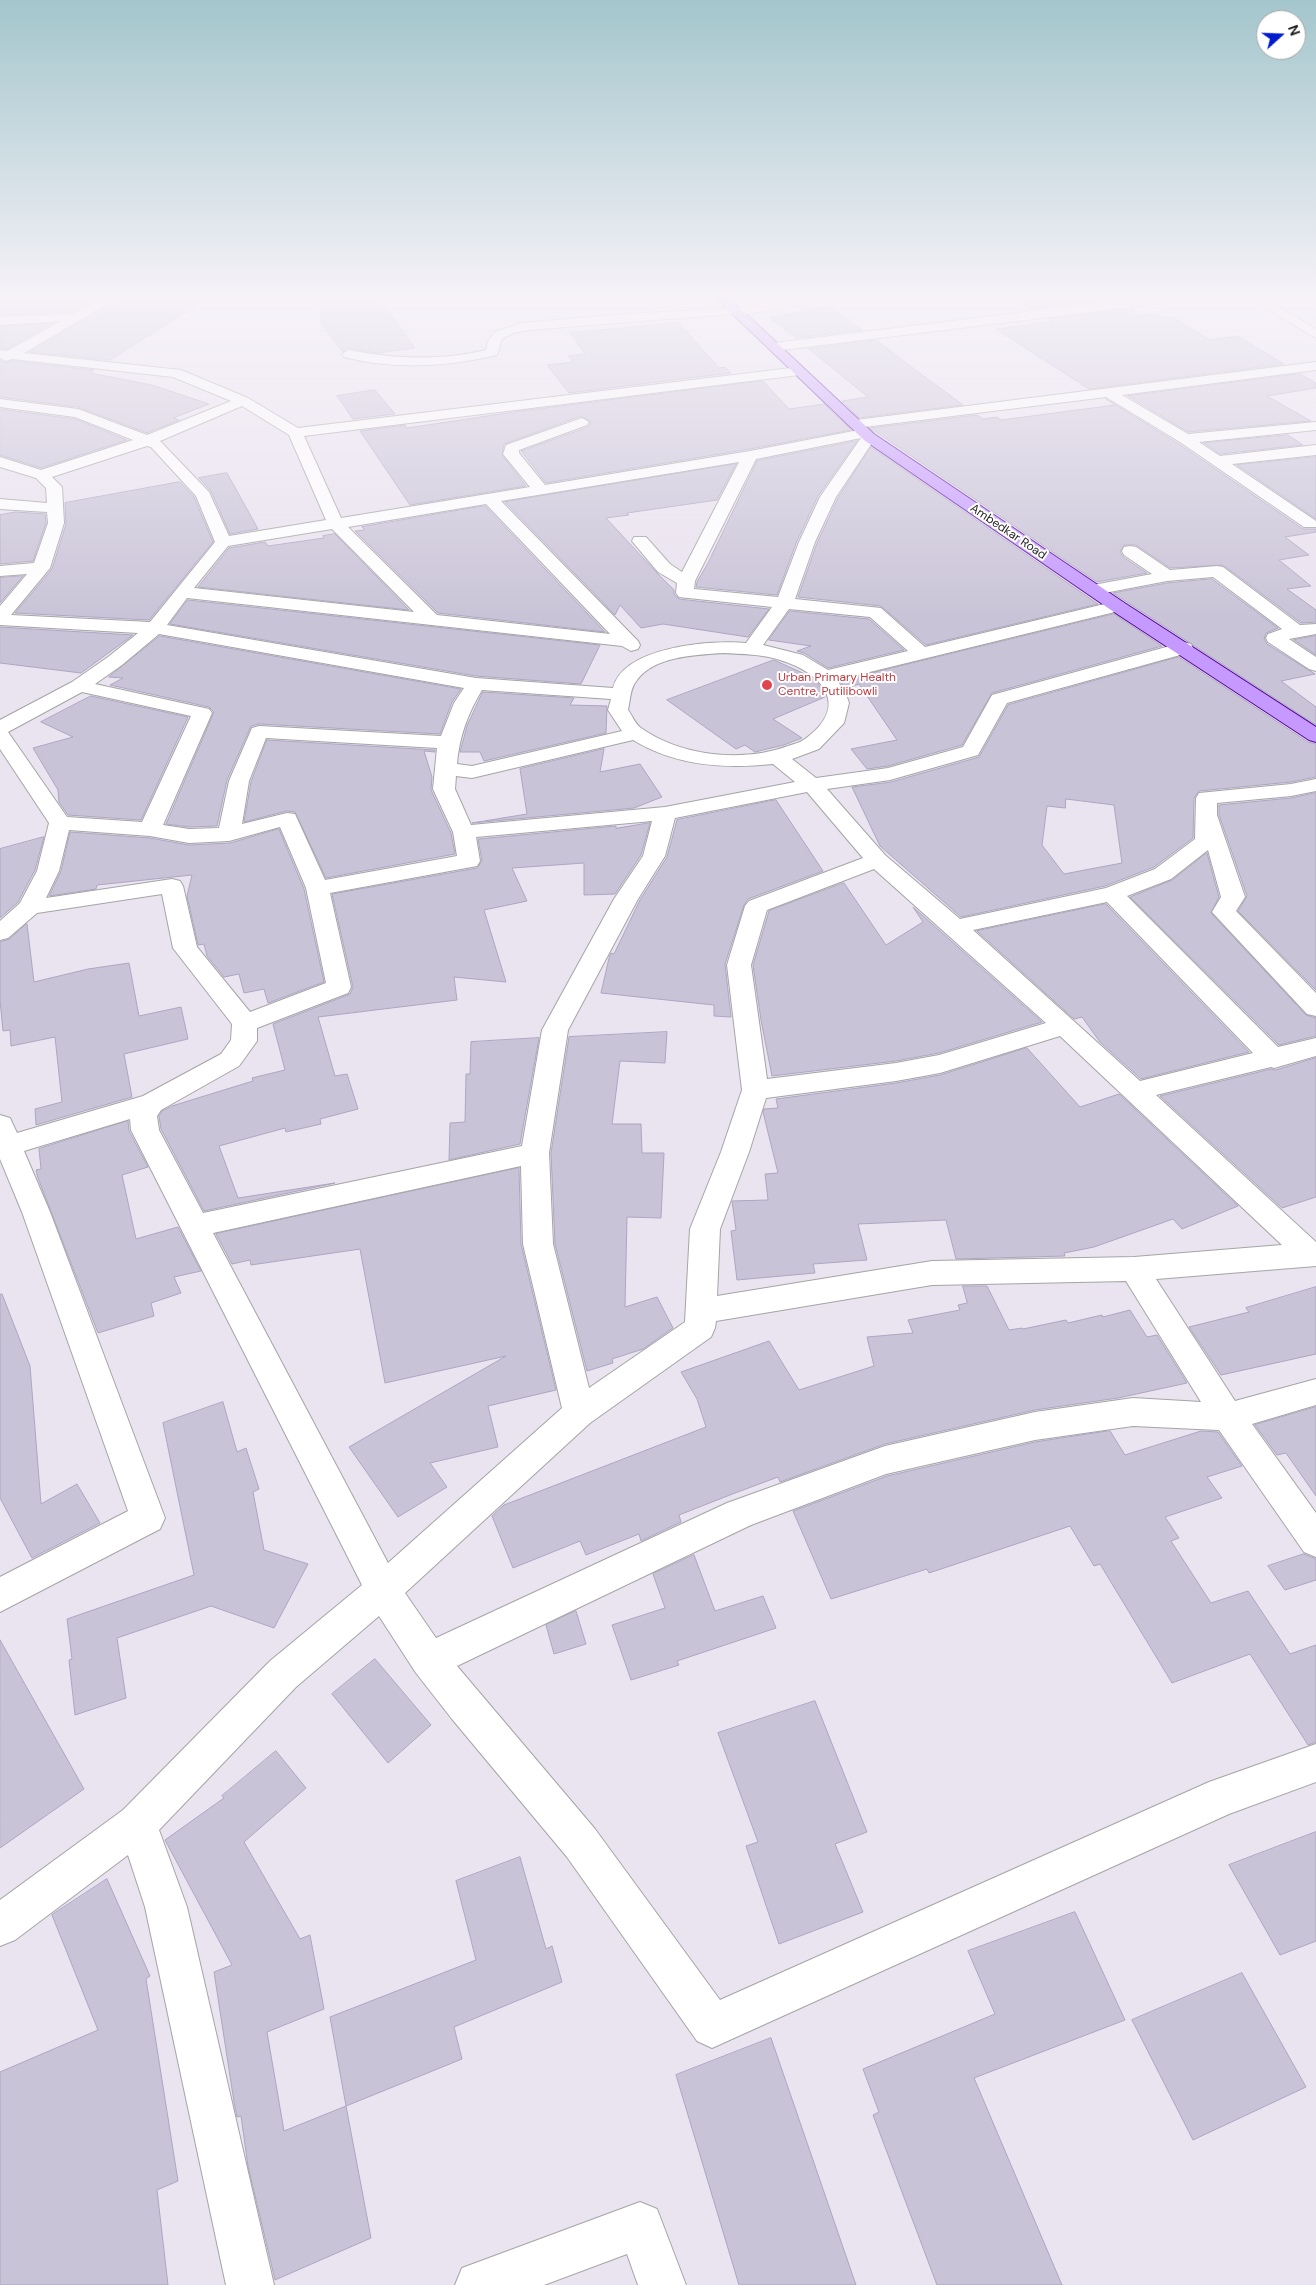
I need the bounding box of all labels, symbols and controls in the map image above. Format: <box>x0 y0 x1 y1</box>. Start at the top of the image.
north arrow <box>1256 10 1306 60</box>
text: N <box>1284 22 1304 38</box>
street label: Ambedkar Road <box>967 501 1049 563</box>
place label: Urban Primary Health Centre, Putilibowli <box>778 671 896 699</box>
marker: Urban Primary Health Centre, Putilibowli <box>760 678 774 692</box>

